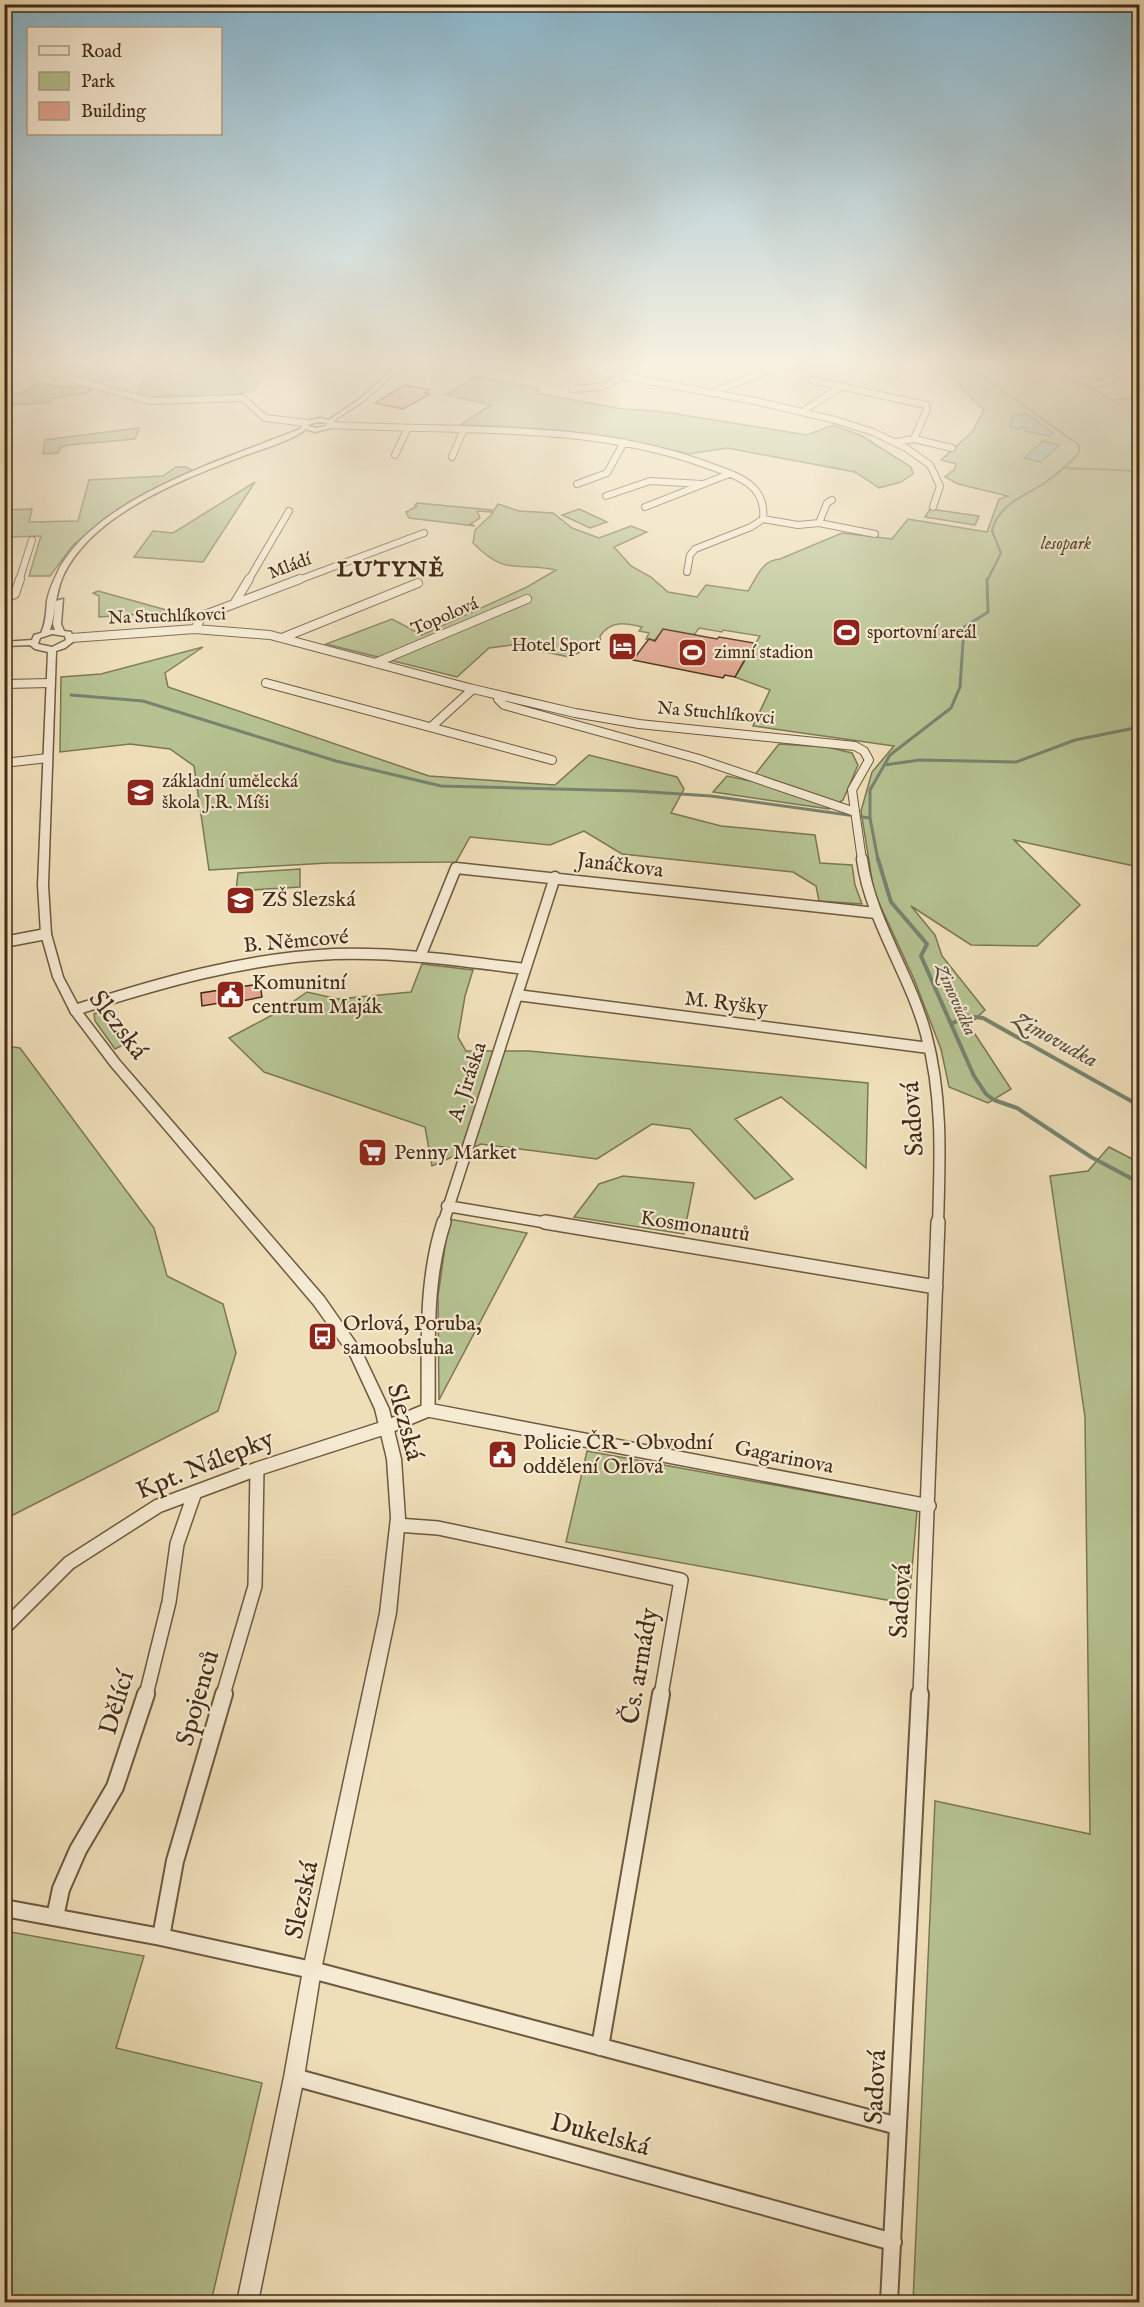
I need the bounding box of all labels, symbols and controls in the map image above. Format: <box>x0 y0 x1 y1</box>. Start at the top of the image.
legend <box>27 27 222 135</box>
text: Road <box>81 41 122 64</box>
text: Park <box>81 71 116 94</box>
text: Building <box>81 101 146 124</box>
park label: lesopark <box>1041 533 1091 556</box>
street label: Mládí <box>265 548 316 586</box>
district label: LUTYNĚ <box>337 556 445 584</box>
street label: Topolová <box>408 593 482 641</box>
street label: Na Stuchlíkovci <box>108 603 227 631</box>
sports icon: sportovní areál <box>830 617 862 649</box>
place label: sportovní areál <box>867 622 977 645</box>
hotel icon: Hotel Sport <box>606 630 638 662</box>
place label: Hotel Sport <box>511 635 601 658</box>
sports icon: zimní stadion <box>677 637 709 669</box>
place label: zimní stadion <box>714 642 814 665</box>
street label: Na Stuchlíkovci <box>656 697 776 731</box>
place label: základní umělecká škola J.R. Míši <box>162 771 298 815</box>
school or university icon: základní umělecká škola J.R. Míši <box>125 776 157 808</box>
street label: Janáčkova <box>573 847 666 885</box>
school or university icon: ZŠ Slezská <box>225 884 257 916</box>
place label: ZŠ Slezská <box>262 886 356 914</box>
street label: B. Němcové <box>242 924 350 960</box>
water label: Zimovůdka <box>928 959 981 1040</box>
place label: Komunitní centrum Maják <box>252 970 383 1021</box>
public building icon: Komunitní centrum Maják <box>215 979 247 1011</box>
street label: Slezská <box>81 984 155 1067</box>
street label: M. Ryšky <box>683 986 770 1023</box>
water label: Zimovudka <box>1006 1004 1103 1075</box>
street label: A. Jiráska <box>442 1038 494 1126</box>
street label: Sadová <box>894 1080 932 1158</box>
supermarket icon: Penny Market <box>357 1137 389 1169</box>
place label: Penny Market <box>394 1140 517 1167</box>
street label: Kosmonautů <box>638 1205 752 1249</box>
place label: Orlová, Poruba, samoobsluha <box>343 1311 482 1362</box>
bus stop icon: Orlová, Poruba, samoobsluha <box>306 1320 338 1352</box>
street label: Slezská <box>379 1380 431 1465</box>
street label: Kpt. Nálepky <box>131 1422 279 1508</box>
place label: Policie ČR - Obvodní oddělení Orlová <box>523 1429 714 1481</box>
street label: Gagarinova <box>732 1435 837 1481</box>
public building icon: Policie ČR - Obvodní oddělení Orlová <box>486 1439 518 1471</box>
street label: Sadová <box>883 1562 919 1639</box>
street label: Čs. armády <box>614 1605 666 1727</box>
street label: Spojenců <box>169 1646 227 1750</box>
street label: Dělící <box>92 1665 143 1739</box>
street label: Slezská <box>278 1857 326 1942</box>
street label: Sadová <box>858 2048 894 2125</box>
street label: Dukelská <box>547 2106 654 2164</box>

